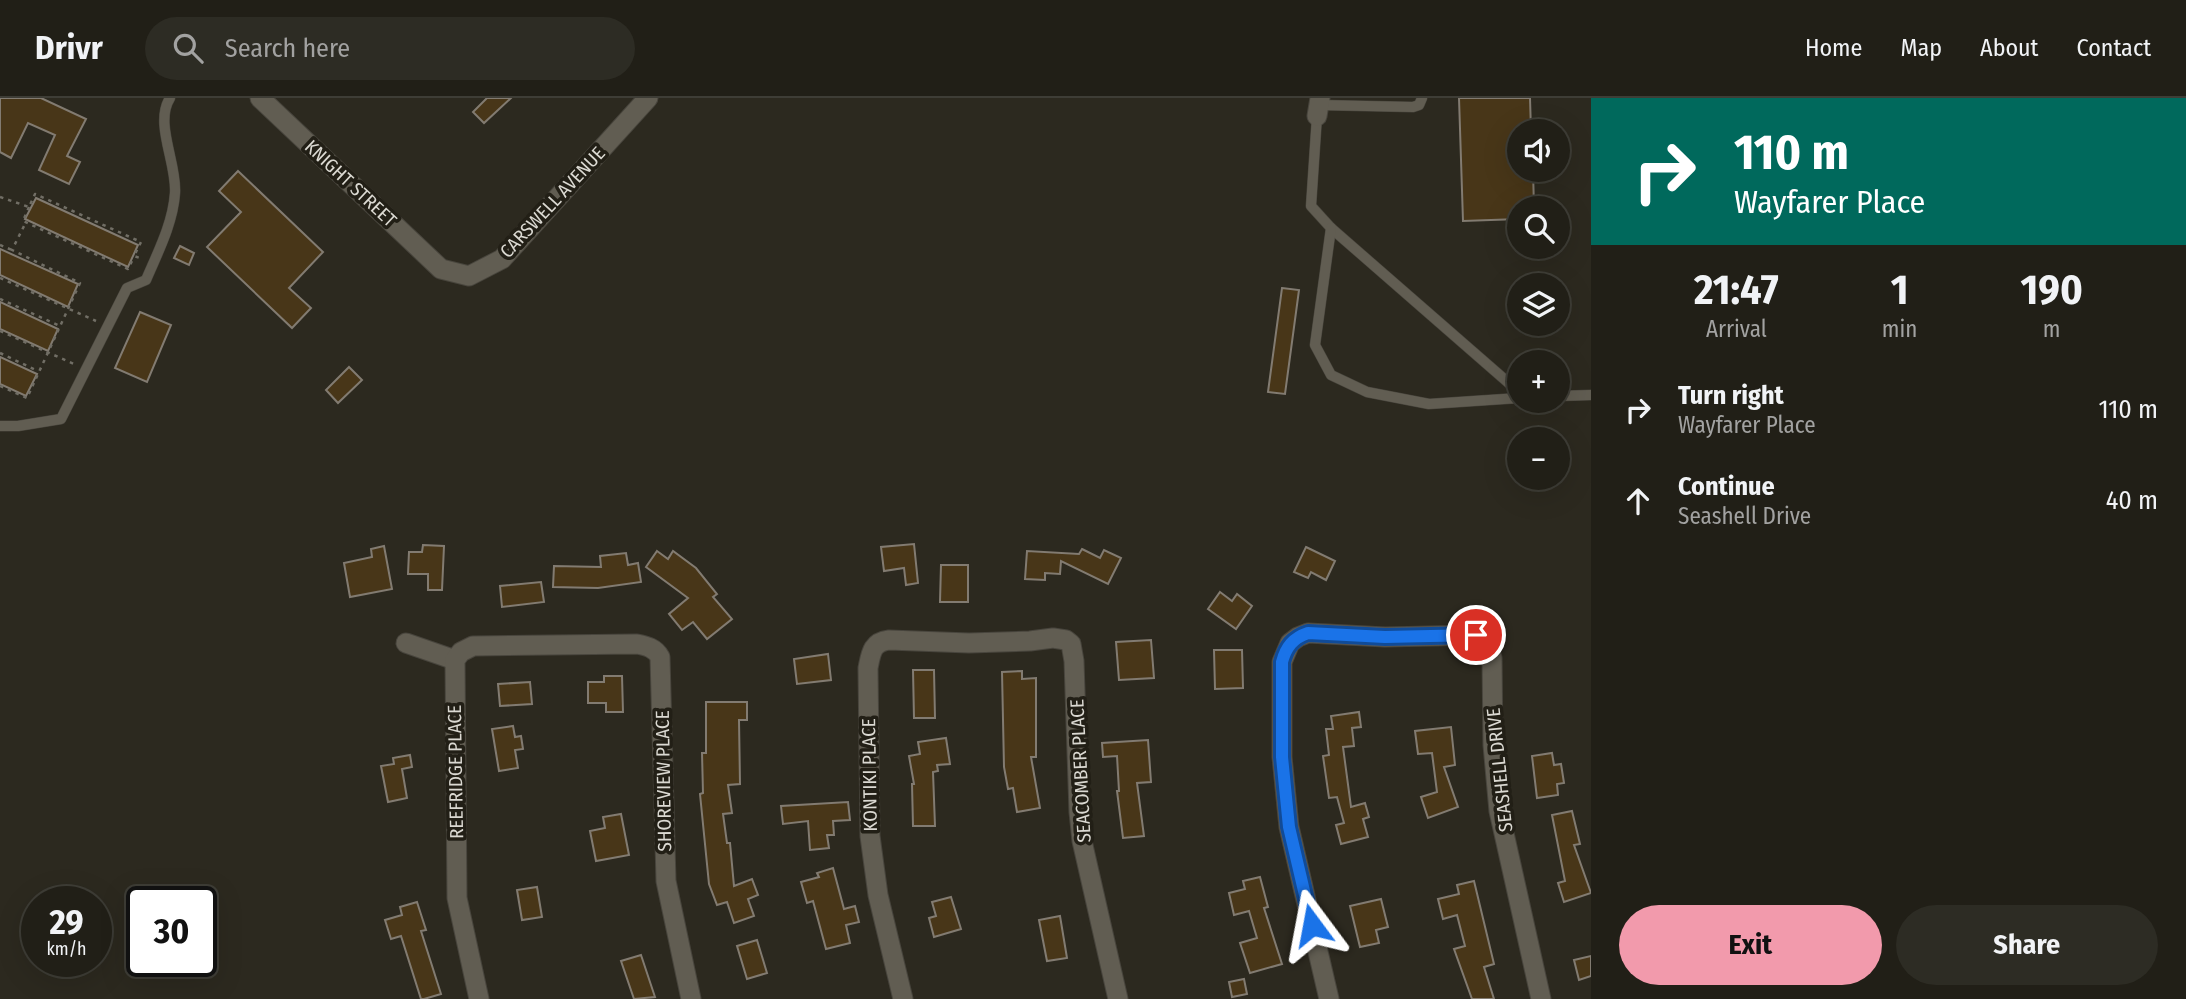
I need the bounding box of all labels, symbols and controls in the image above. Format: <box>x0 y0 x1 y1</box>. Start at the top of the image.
search box <box>145 17 635 80</box>
text: Drivr <box>35 28 103 68</box>
icon: search <box>169 29 207 67</box>
text: Search here <box>225 33 350 64</box>
text: Home <box>1805 34 1862 62</box>
text: Map <box>1900 34 1942 62</box>
text: About <box>1980 34 2038 62</box>
text: Contact <box>2076 34 2151 62</box>
map controls <box>1507 119 1570 490</box>
button: sound <box>1507 119 1570 182</box>
text: 110 m <box>1734 123 1849 182</box>
icon: right <box>1619 126 1710 217</box>
street label: KNIGHT STREET <box>300 135 401 232</box>
street label: CARSWELL AVENUE <box>495 142 610 263</box>
text: Wayfarer Place <box>1734 183 1925 221</box>
button: search <box>1507 196 1570 259</box>
text: 21:47 <box>1694 265 1779 315</box>
text: 1 <box>1891 265 1908 315</box>
text: 190 <box>2020 265 2083 315</box>
button: layers <box>1507 273 1570 336</box>
text: Arrival <box>1706 315 1767 343</box>
text: min <box>1882 315 1917 343</box>
text: m <box>2043 315 2061 343</box>
button: + <box>1507 350 1570 413</box>
text: Turn right <box>1678 380 1784 411</box>
icon: right <box>1619 391 1657 429</box>
text: 110 m <box>2098 394 2158 425</box>
text: Wayfarer Place <box>1678 411 1816 439</box>
button: − <box>1507 427 1570 490</box>
text: Continue <box>1678 471 1775 502</box>
icon: ahead <box>1619 482 1657 520</box>
text: 40 m <box>2106 485 2158 516</box>
text: Seashell Drive <box>1678 502 1811 530</box>
pin <box>1446 605 1506 665</box>
icon: arrive <box>1457 616 1495 654</box>
street label: SEACOMBER PLACE <box>1065 699 1096 843</box>
street label: REEFRIDGE PLACE <box>443 705 468 839</box>
street label: SEASHELL DRIVE <box>1482 707 1517 833</box>
street label: SHOREVIEW PLACE <box>651 710 676 852</box>
street label: KONTIKI PLACE <box>857 718 882 832</box>
speed limit sign: 30 <box>126 886 217 977</box>
position arrow <box>1275 888 1349 962</box>
text: 29 <box>49 901 84 943</box>
button: Exit <box>1619 905 1882 985</box>
button: Share <box>1896 905 2158 985</box>
text: km/h <box>46 938 87 960</box>

